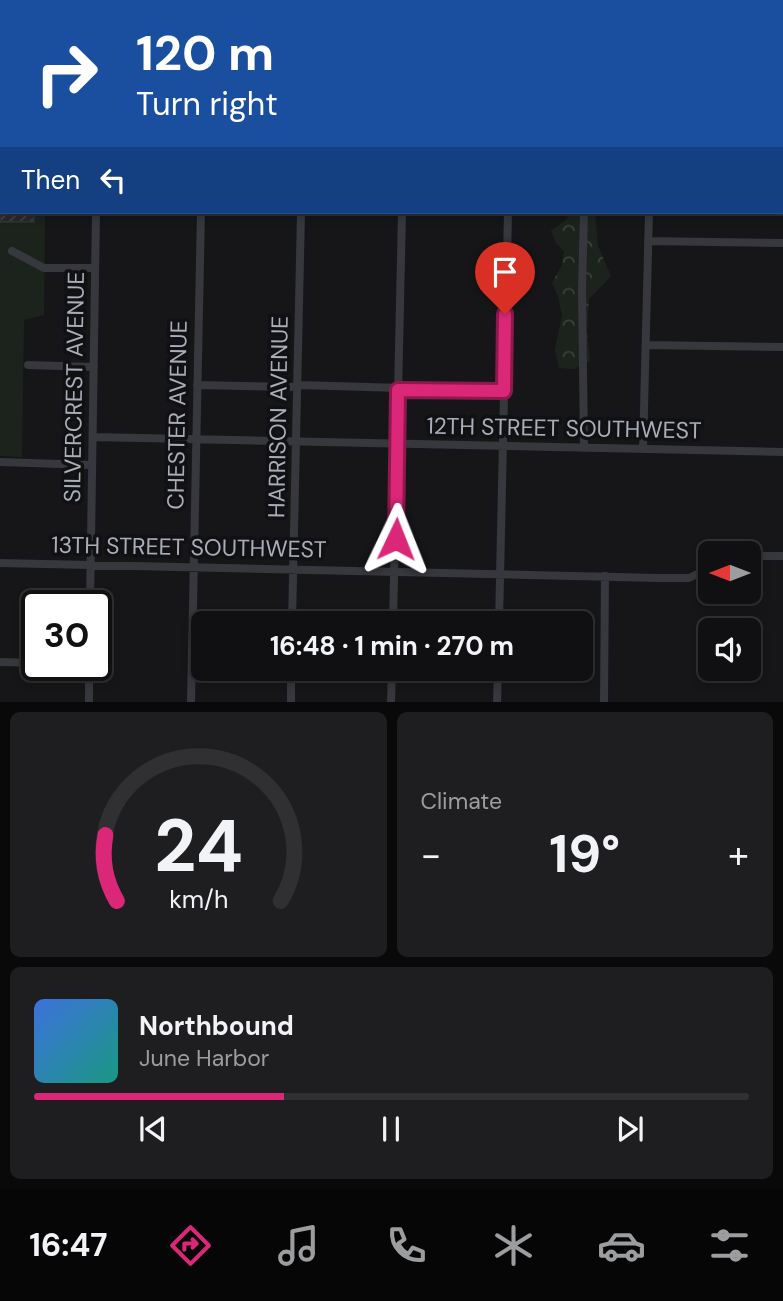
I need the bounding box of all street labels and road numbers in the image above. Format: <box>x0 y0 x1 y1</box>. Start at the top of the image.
street label: SILVERCREST AVENUE <box>57 271 91 503</box>
street label: HARRISON AVENUE <box>261 316 295 518</box>
street label: CHESTER AVENUE <box>160 320 194 510</box>
street label: 12TH STREET SOUTHWEST <box>426 411 702 445</box>
street label: 13TH STREET SOUTHWEST <box>51 530 327 564</box>

